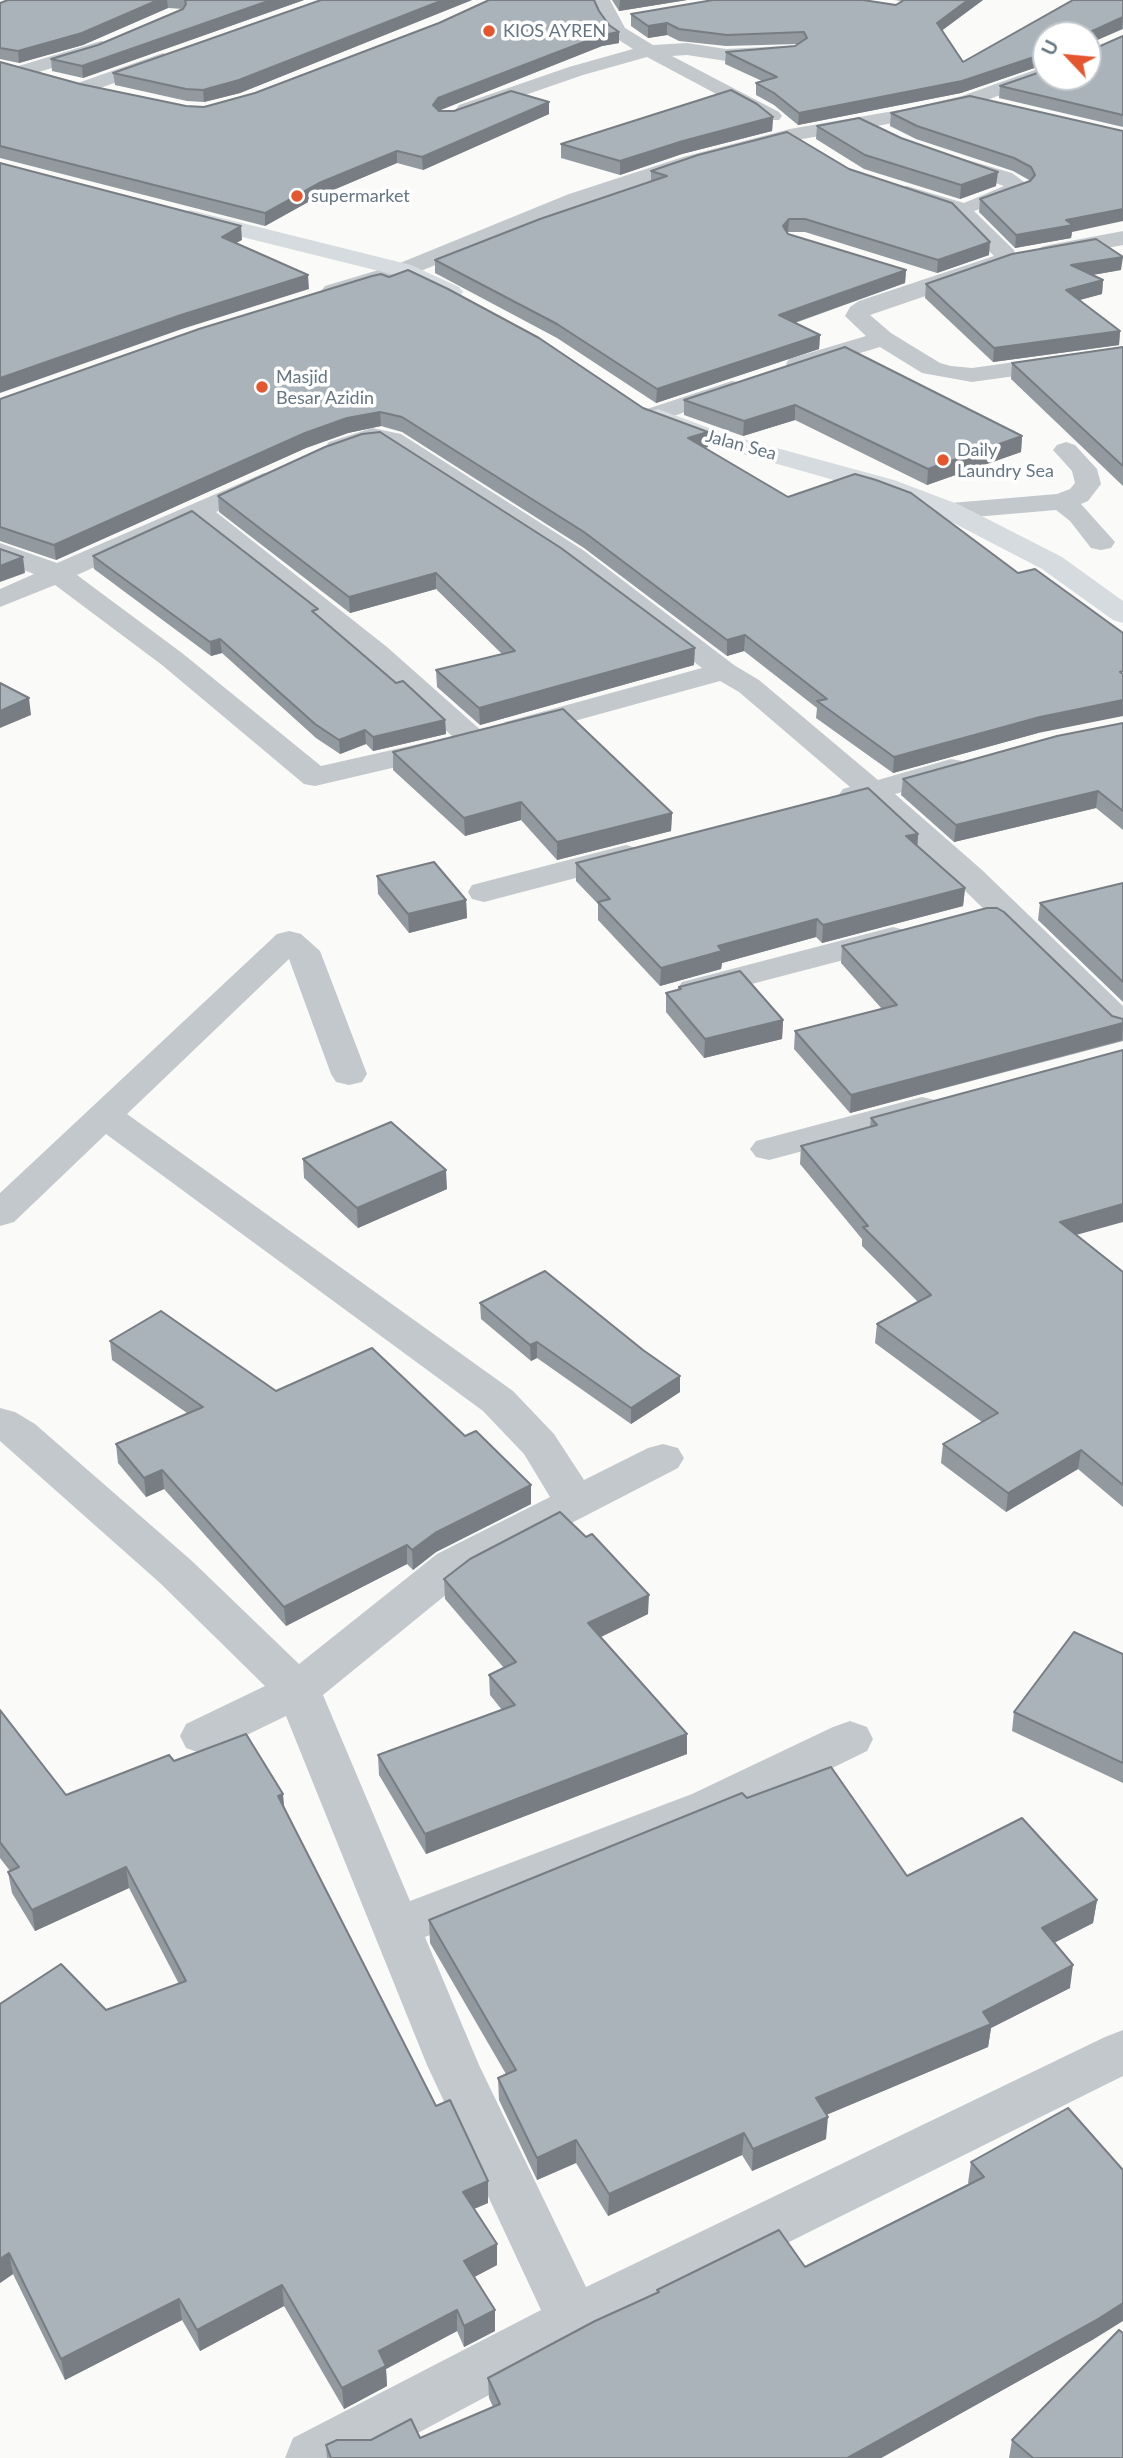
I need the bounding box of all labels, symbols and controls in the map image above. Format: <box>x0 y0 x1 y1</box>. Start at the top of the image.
place label: KIOS AYREN <box>503 20 606 42</box>
north arrow <box>1032 21 1102 91</box>
marker: KIOS AYREN <box>481 23 497 39</box>
text: U <box>1036 36 1063 59</box>
place label: supermarket <box>311 185 410 207</box>
marker: supermarket <box>289 188 305 204</box>
place label: Masjid Besar Azidin <box>276 366 374 408</box>
marker: Masjid Besar Azidin <box>254 379 270 395</box>
street label: Jalan Sea <box>703 425 779 465</box>
place label: Daily Laundry Sea <box>957 439 1054 482</box>
marker: Daily Laundry Sea <box>935 452 951 468</box>

